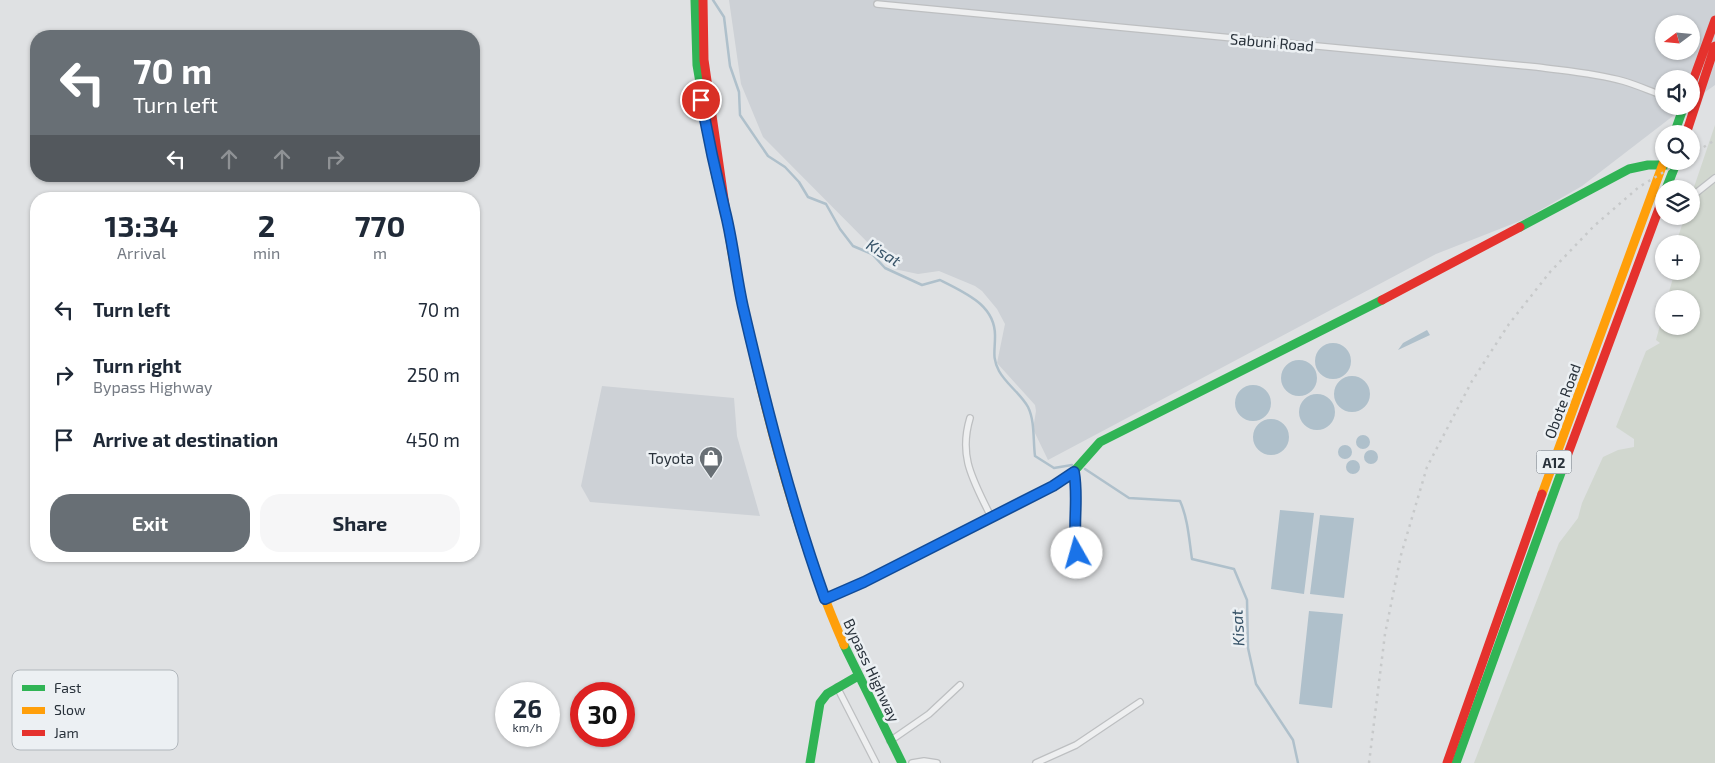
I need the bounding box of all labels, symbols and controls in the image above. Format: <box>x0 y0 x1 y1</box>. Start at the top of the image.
north arrow <box>1655 15 1700 60</box>
map controls <box>1655 15 1700 335</box>
street label: Sabuni Road <box>1229 29 1315 55</box>
text: 70 m <box>133 49 212 91</box>
icon: left <box>50 50 115 115</box>
button: sound <box>1655 70 1700 115</box>
pin <box>680 79 722 121</box>
icon: arrive <box>687 86 715 114</box>
text: Turn left <box>133 91 218 117</box>
button: search <box>1655 125 1700 170</box>
icon: left <box>162 145 190 173</box>
icon: ahead <box>215 145 243 173</box>
icon: ahead <box>268 145 296 173</box>
icon: right <box>321 145 349 173</box>
button: layers <box>1655 180 1700 225</box>
text: 13:34 <box>105 207 178 243</box>
text: 2 <box>258 207 275 243</box>
text: 770 <box>355 207 405 243</box>
water label: Kisat <box>863 234 905 270</box>
button: + <box>1655 235 1700 280</box>
text: Arrival <box>117 243 166 262</box>
text: min <box>253 243 280 262</box>
text: m <box>373 243 387 262</box>
button: − <box>1655 290 1700 335</box>
icon: left <box>50 296 78 324</box>
text: Turn left <box>93 298 170 321</box>
text: 70 m <box>418 298 460 321</box>
text: Turn right <box>93 354 181 377</box>
icon: right <box>50 361 78 389</box>
street label: Obote Road <box>1540 361 1584 441</box>
text: 250 m <box>407 363 460 386</box>
text: Bypass Highway <box>93 377 213 396</box>
icon: arrive <box>50 426 78 454</box>
text: Arrive at destination <box>93 428 278 451</box>
text: 450 m <box>406 428 460 451</box>
shop icon: Toyota <box>698 445 724 479</box>
place label: Toyota <box>648 449 694 467</box>
road number: A12 <box>1536 451 1572 474</box>
button: Exit <box>50 494 250 552</box>
button: Share <box>260 494 460 552</box>
position arrow <box>1050 526 1102 578</box>
water label: Kisat <box>1227 608 1247 647</box>
street label: Bypass Highway <box>840 615 904 725</box>
legend <box>12 670 178 750</box>
text: Fast <box>54 679 81 696</box>
speed limit sign: 30 <box>570 682 635 747</box>
text: 26 <box>513 693 542 723</box>
text: Slow <box>54 701 86 718</box>
text: km/h <box>513 720 542 734</box>
text: Jam <box>54 724 79 741</box>

